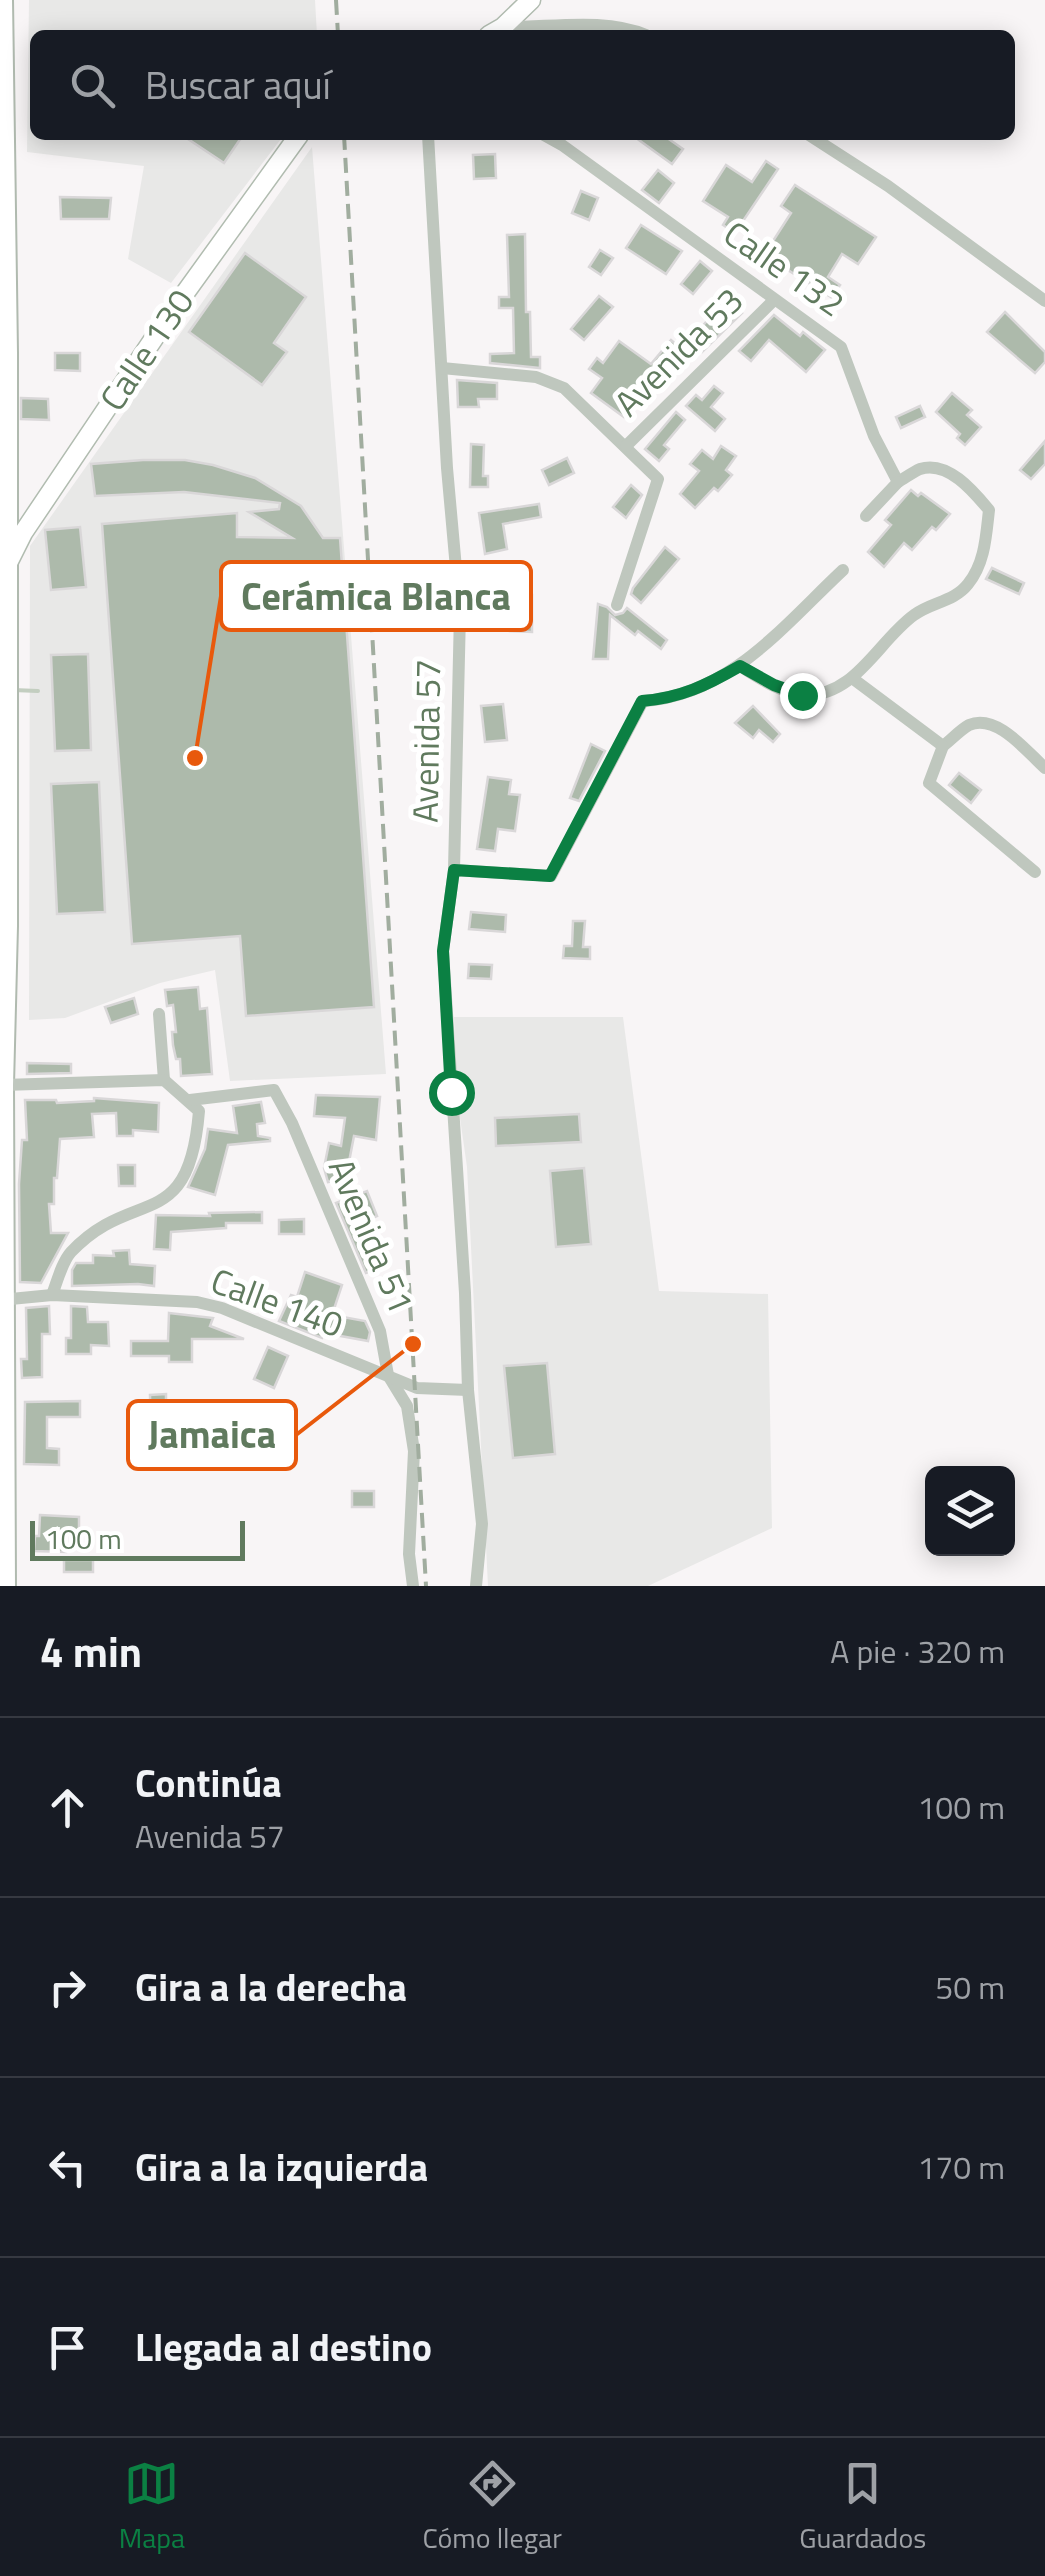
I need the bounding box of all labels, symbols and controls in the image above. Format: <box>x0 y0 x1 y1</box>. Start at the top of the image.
search box <box>30 30 1015 140</box>
text: Buscar aquí <box>145 56 331 114</box>
icon: search <box>65 58 120 113</box>
street label: Calle 132 <box>713 207 856 330</box>
street label: Avenida 53 <box>601 274 755 428</box>
street label: Calle 130 <box>86 278 207 421</box>
callout: Cerámica Blanca <box>221 562 531 630</box>
text: Cerámica Blanca <box>241 567 511 625</box>
street label: Avenida 57 <box>398 659 454 823</box>
route end <box>780 673 826 719</box>
route start <box>429 1070 475 1116</box>
street label: Avenida 51 <box>315 1150 429 1322</box>
street label: Calle 140 <box>204 1253 351 1351</box>
callout: Jamaica <box>128 1401 296 1469</box>
text: Jamaica <box>148 1405 276 1463</box>
map controls <box>925 1466 1015 1556</box>
button: layers <box>925 1466 1015 1556</box>
scale bar <box>30 1516 245 1561</box>
text: 100 m <box>45 1517 122 1560</box>
text: 4 min <box>40 1619 142 1683</box>
text: A pie · 320 m <box>830 1627 1005 1675</box>
text: Continúa <box>135 1754 282 1812</box>
icon: ahead <box>40 1780 95 1835</box>
text: 100 m <box>917 1783 1005 1831</box>
text: Avenida 57 <box>135 1812 285 1860</box>
text: Gira a la derecha <box>135 1958 407 2016</box>
icon: right <box>40 1960 95 2015</box>
text: 50 m <box>935 1963 1005 2011</box>
text: Gira a la izquierda <box>135 2138 428 2196</box>
icon: left <box>40 2140 95 2195</box>
text: 170 m <box>917 2143 1005 2191</box>
text: Llegada al destino <box>135 2318 432 2376</box>
icon: arrive <box>40 2320 95 2375</box>
tab: Mapa <box>119 2456 185 2559</box>
tab: Cómo llegar <box>423 2456 562 2559</box>
tab: Guardados <box>799 2456 926 2559</box>

